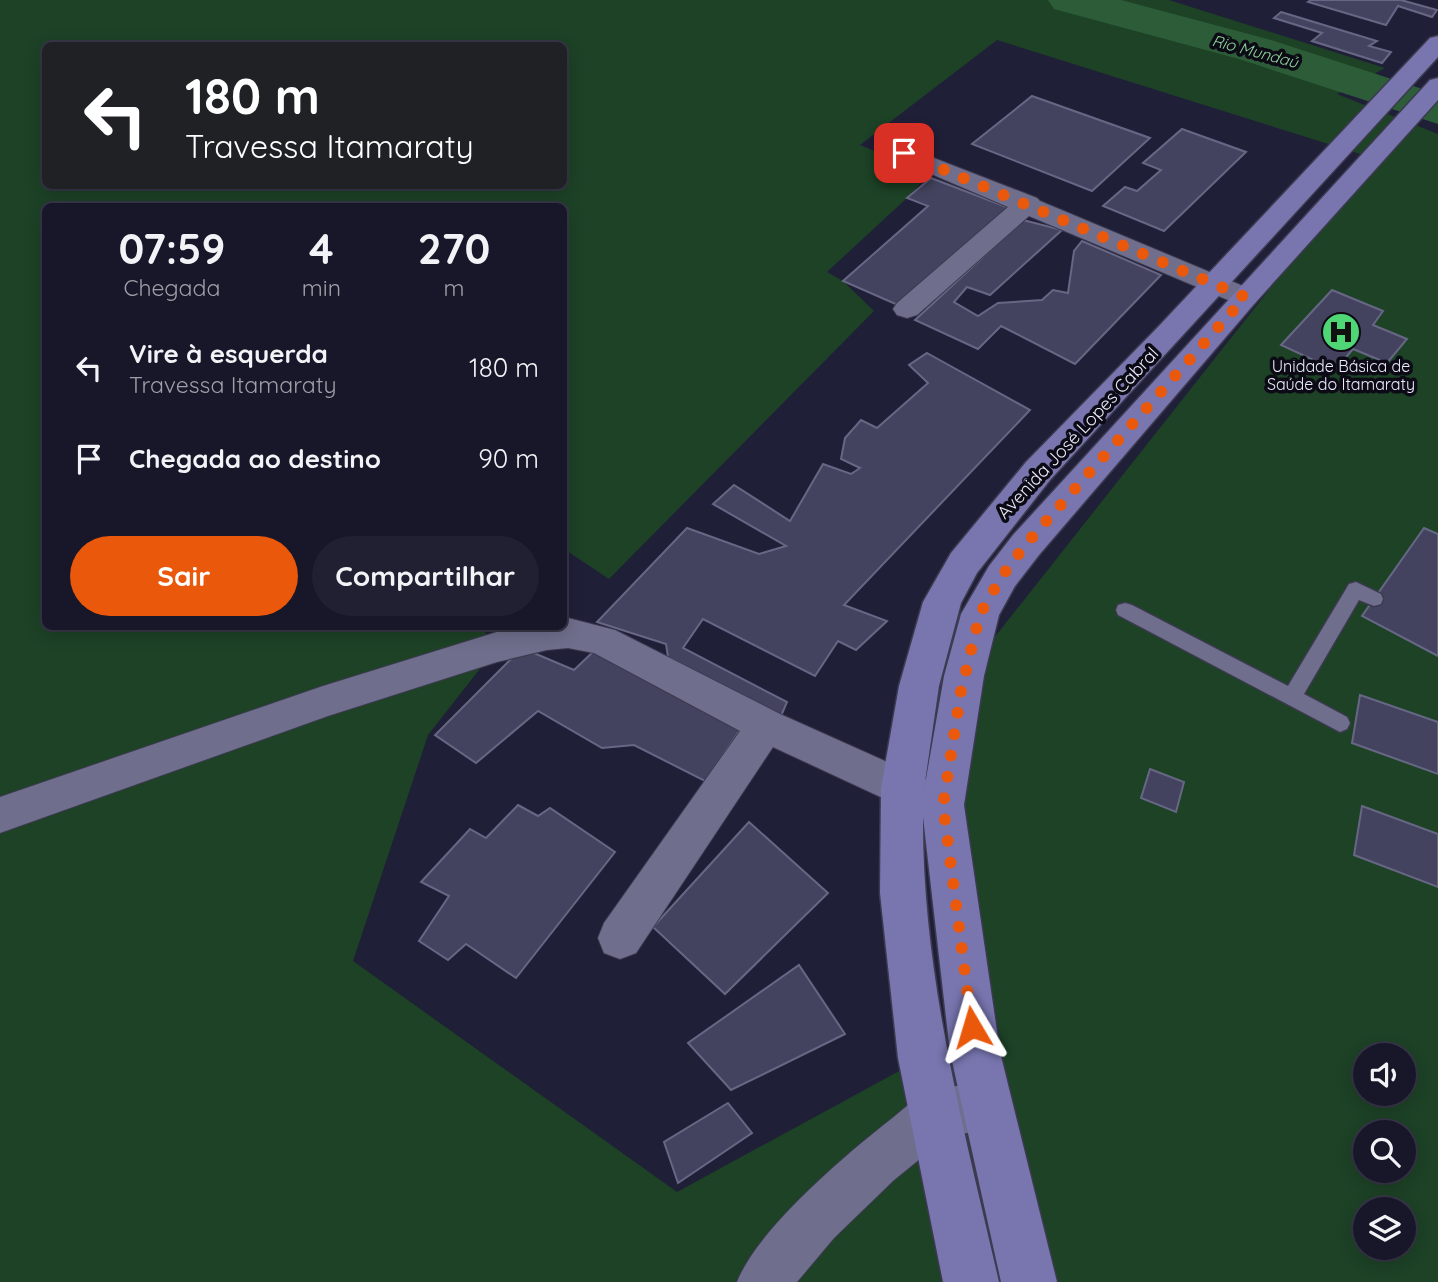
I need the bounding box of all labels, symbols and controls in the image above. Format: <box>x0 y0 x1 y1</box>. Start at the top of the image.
water label: Rio Mundaú <box>1210 30 1301 72</box>
text: 180 m <box>185 65 320 126</box>
icon: left <box>70 70 161 161</box>
pin <box>874 123 934 183</box>
text: Travessa Itamaraty <box>185 126 474 166</box>
icon: arrive <box>885 134 923 172</box>
text: 07:59 <box>119 222 225 275</box>
text: 4 <box>309 222 334 275</box>
text: 270 <box>418 222 490 275</box>
text: Chegada <box>123 273 220 302</box>
text: min <box>302 273 341 302</box>
text: m <box>444 273 464 302</box>
hospital icon: Unidade Básica de Saúde do Itamaraty <box>1320 311 1362 353</box>
text: Vire à esquerda <box>129 337 328 370</box>
street label: Avenida José Lopes Cabral <box>992 342 1163 523</box>
icon: left <box>70 349 108 387</box>
text: 180 m <box>469 351 539 384</box>
place label: Unidade Básica de Saúde do Itamaraty <box>1267 356 1415 394</box>
text: Travessa Itamaraty <box>129 370 337 399</box>
icon: arrive <box>70 440 108 478</box>
text: Chegada ao destino <box>129 442 381 475</box>
text: 90 m <box>478 442 539 475</box>
button: Sair <box>70 536 298 616</box>
button: Compartilhar <box>312 536 539 616</box>
position arrow <box>935 990 1009 1064</box>
map controls <box>1353 1043 1416 1260</box>
button: sound <box>1353 1043 1416 1106</box>
button: search <box>1353 1120 1416 1183</box>
button: layers <box>1353 1197 1416 1260</box>

